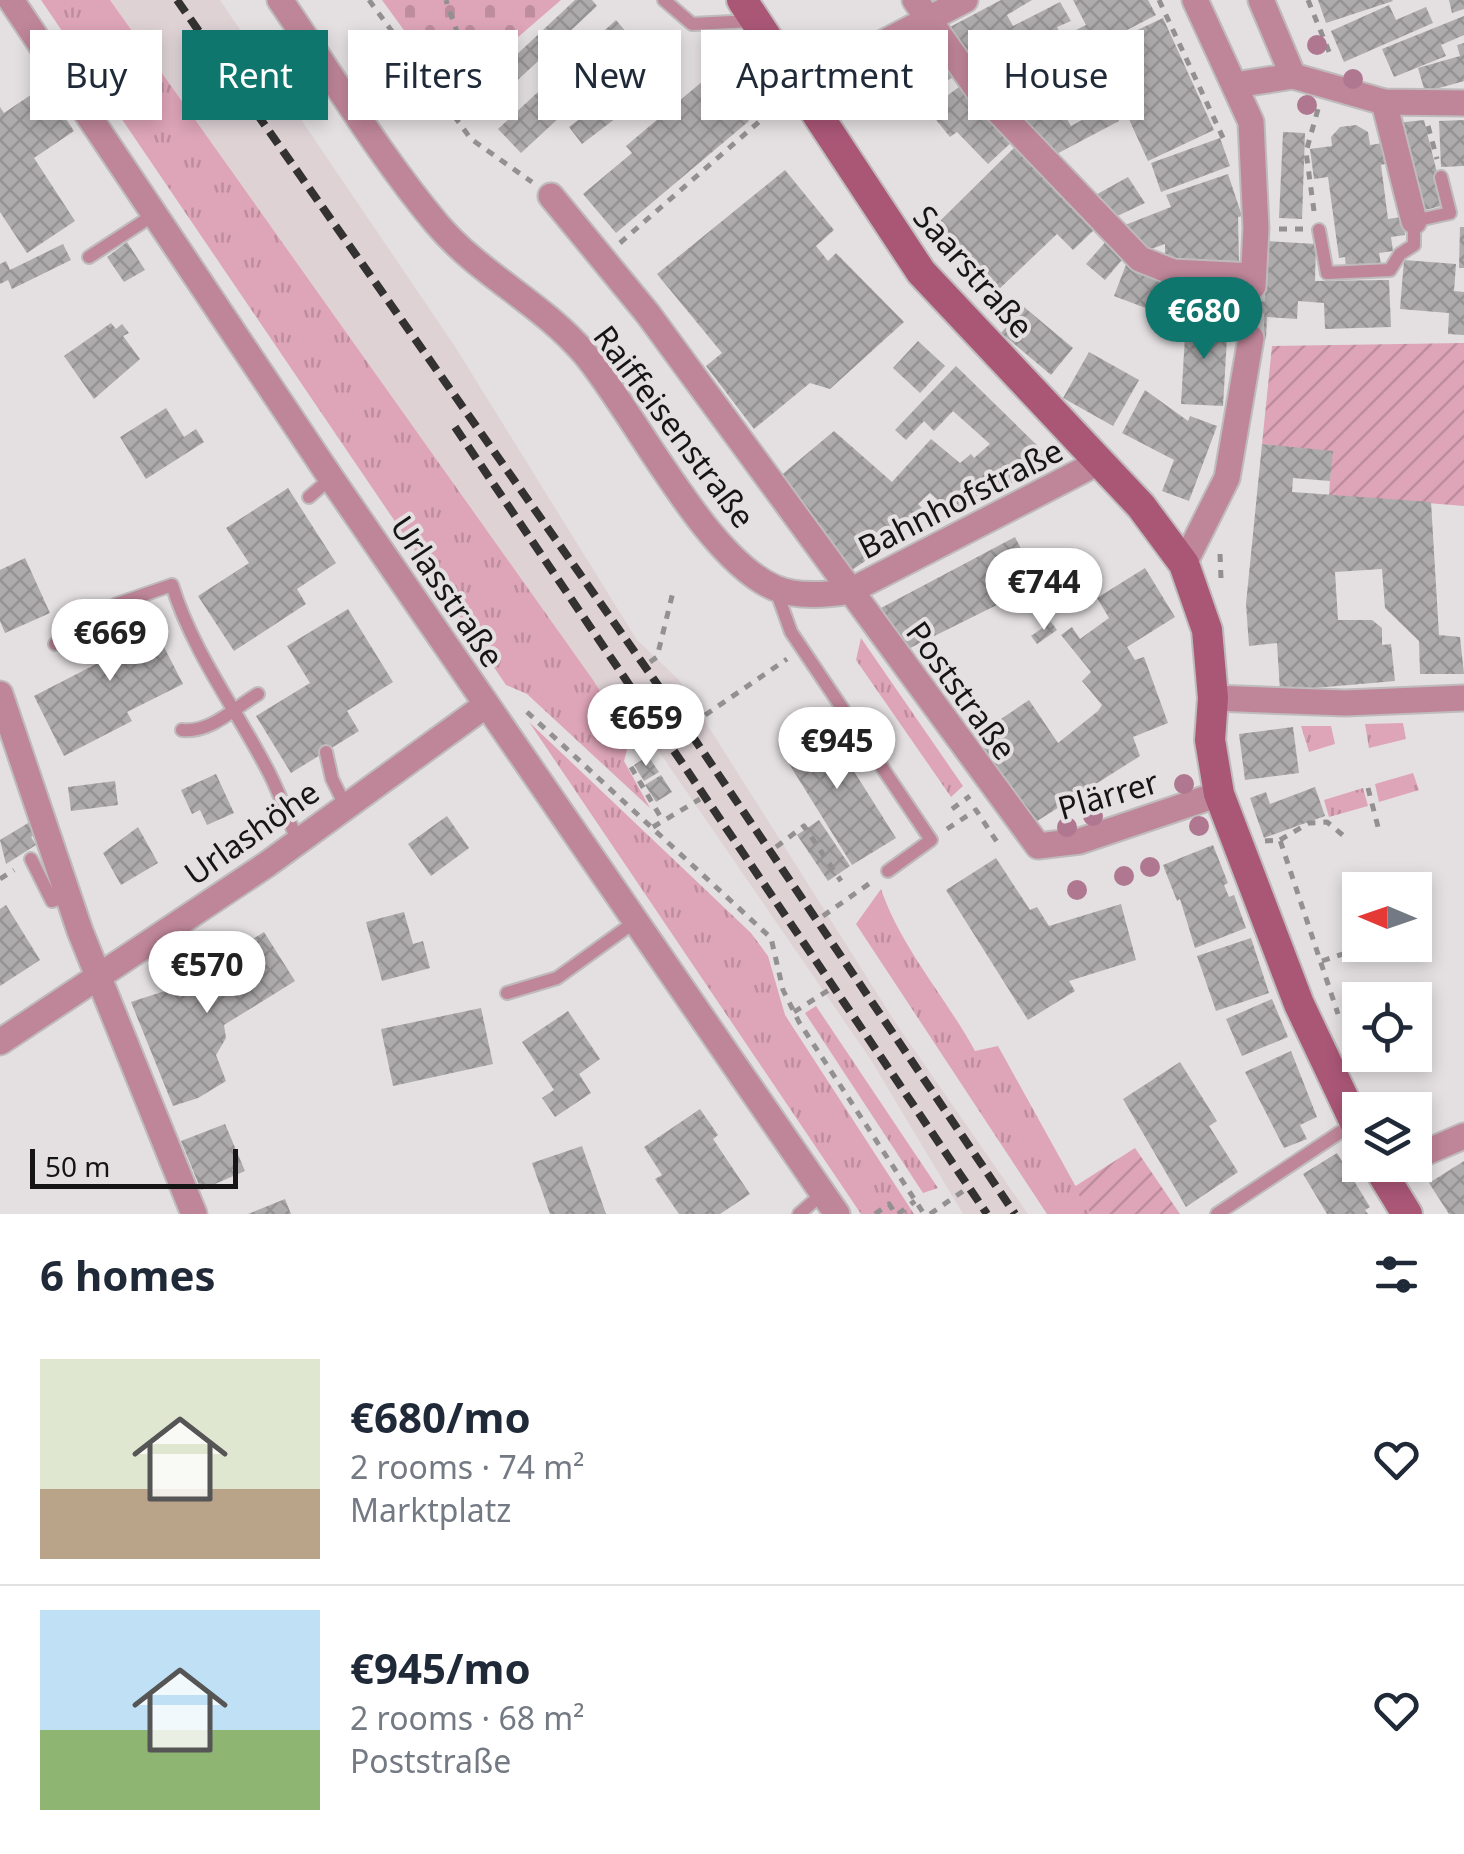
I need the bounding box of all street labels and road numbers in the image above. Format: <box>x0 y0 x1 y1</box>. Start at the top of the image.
street label: Saarstraße <box>905 196 1043 346</box>
street label: Raiffeisenstraße <box>585 316 765 536</box>
street label: Bahnhofstraße <box>850 428 1070 568</box>
street label: Urlasstraße <box>382 507 514 675</box>
street label: Poststraße <box>897 612 1027 768</box>
street label: Plärrer <box>1053 759 1163 829</box>
street label: Urlashöhe <box>175 770 327 894</box>

